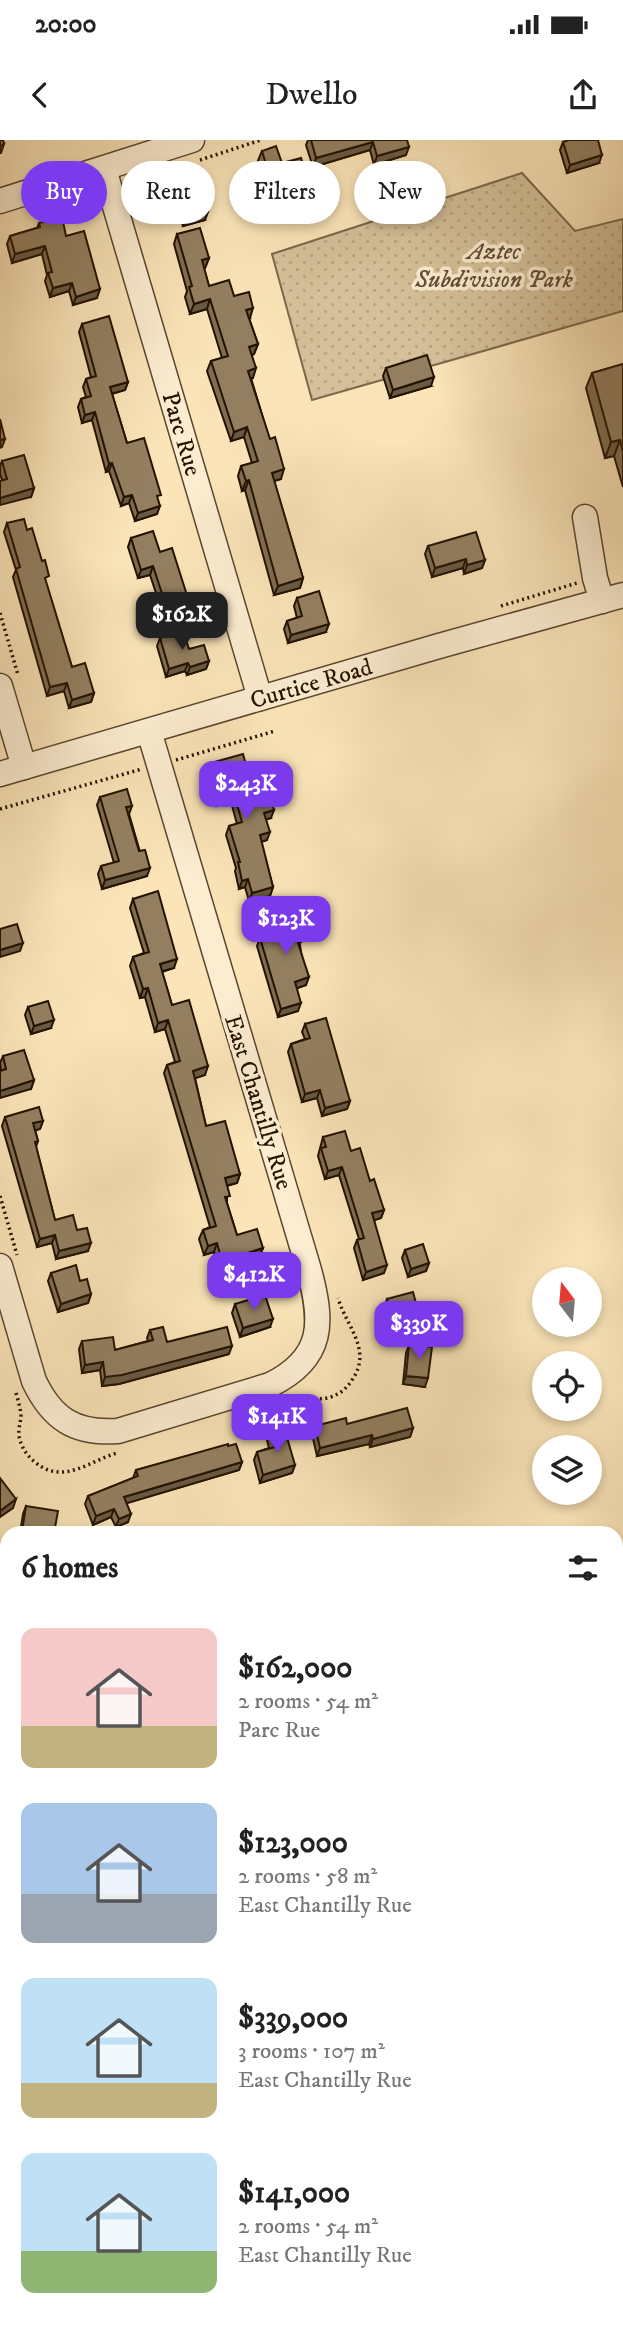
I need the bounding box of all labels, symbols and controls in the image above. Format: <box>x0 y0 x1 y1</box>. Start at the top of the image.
text: 20:00 <box>35 8 97 41</box>
text: Dwello <box>265 75 358 115</box>
icon: back <box>21 76 59 114</box>
icon: share <box>564 76 602 114</box>
chip: Buy <box>21 161 107 224</box>
chip: Rent <box>121 161 215 224</box>
chip: Filters <box>229 161 340 224</box>
chip: New <box>354 161 446 224</box>
park label: Aztec Subdivision Park <box>414 237 573 295</box>
street label: Parc Rue <box>155 389 208 480</box>
pin: $162K <box>133 592 231 652</box>
text: $162K <box>152 600 212 629</box>
street label: Curtice Road <box>247 652 376 716</box>
pin: $243K <box>197 762 295 821</box>
text: $243K <box>215 769 277 798</box>
pin: $123K <box>237 896 335 956</box>
text: $123K <box>257 904 315 933</box>
street label: East Chantilly Rue <box>217 1011 299 1193</box>
pin: $412K <box>205 1252 303 1312</box>
text: $412K <box>223 1260 285 1289</box>
north arrow <box>532 1267 602 1337</box>
map controls <box>532 1267 602 1505</box>
pin: $339K <box>370 1302 468 1361</box>
text: $339K <box>390 1309 448 1338</box>
button: locate <box>532 1351 602 1421</box>
pin: $141K <box>228 1394 326 1454</box>
text: $141K <box>248 1402 306 1431</box>
button: layers <box>532 1435 602 1505</box>
icon: filters <box>564 1549 602 1587</box>
text: 6 homes <box>21 1550 118 1587</box>
text: $162,000 <box>238 1650 352 1687</box>
icon: home <box>77 1656 161 1740</box>
text: 2 rooms · 54 m² <box>238 1687 378 1716</box>
text: Parc Rue <box>238 1716 320 1745</box>
text: $123,000 <box>238 1825 348 1862</box>
icon: home <box>77 1831 161 1915</box>
text: 2 rooms · 58 m² <box>238 1862 377 1891</box>
text: East Chantilly Rue <box>238 1891 412 1920</box>
text: $339,000 <box>238 2000 348 2037</box>
icon: home <box>77 2006 161 2090</box>
text: 3 rooms · 107 m² <box>238 2037 385 2066</box>
text: East Chantilly Rue <box>238 2066 412 2095</box>
text: $141,000 <box>238 2175 350 2212</box>
icon: home <box>77 2181 161 2265</box>
text: 2 rooms · 54 m² <box>238 2212 378 2241</box>
text: East Chantilly Rue <box>238 2241 412 2270</box>

